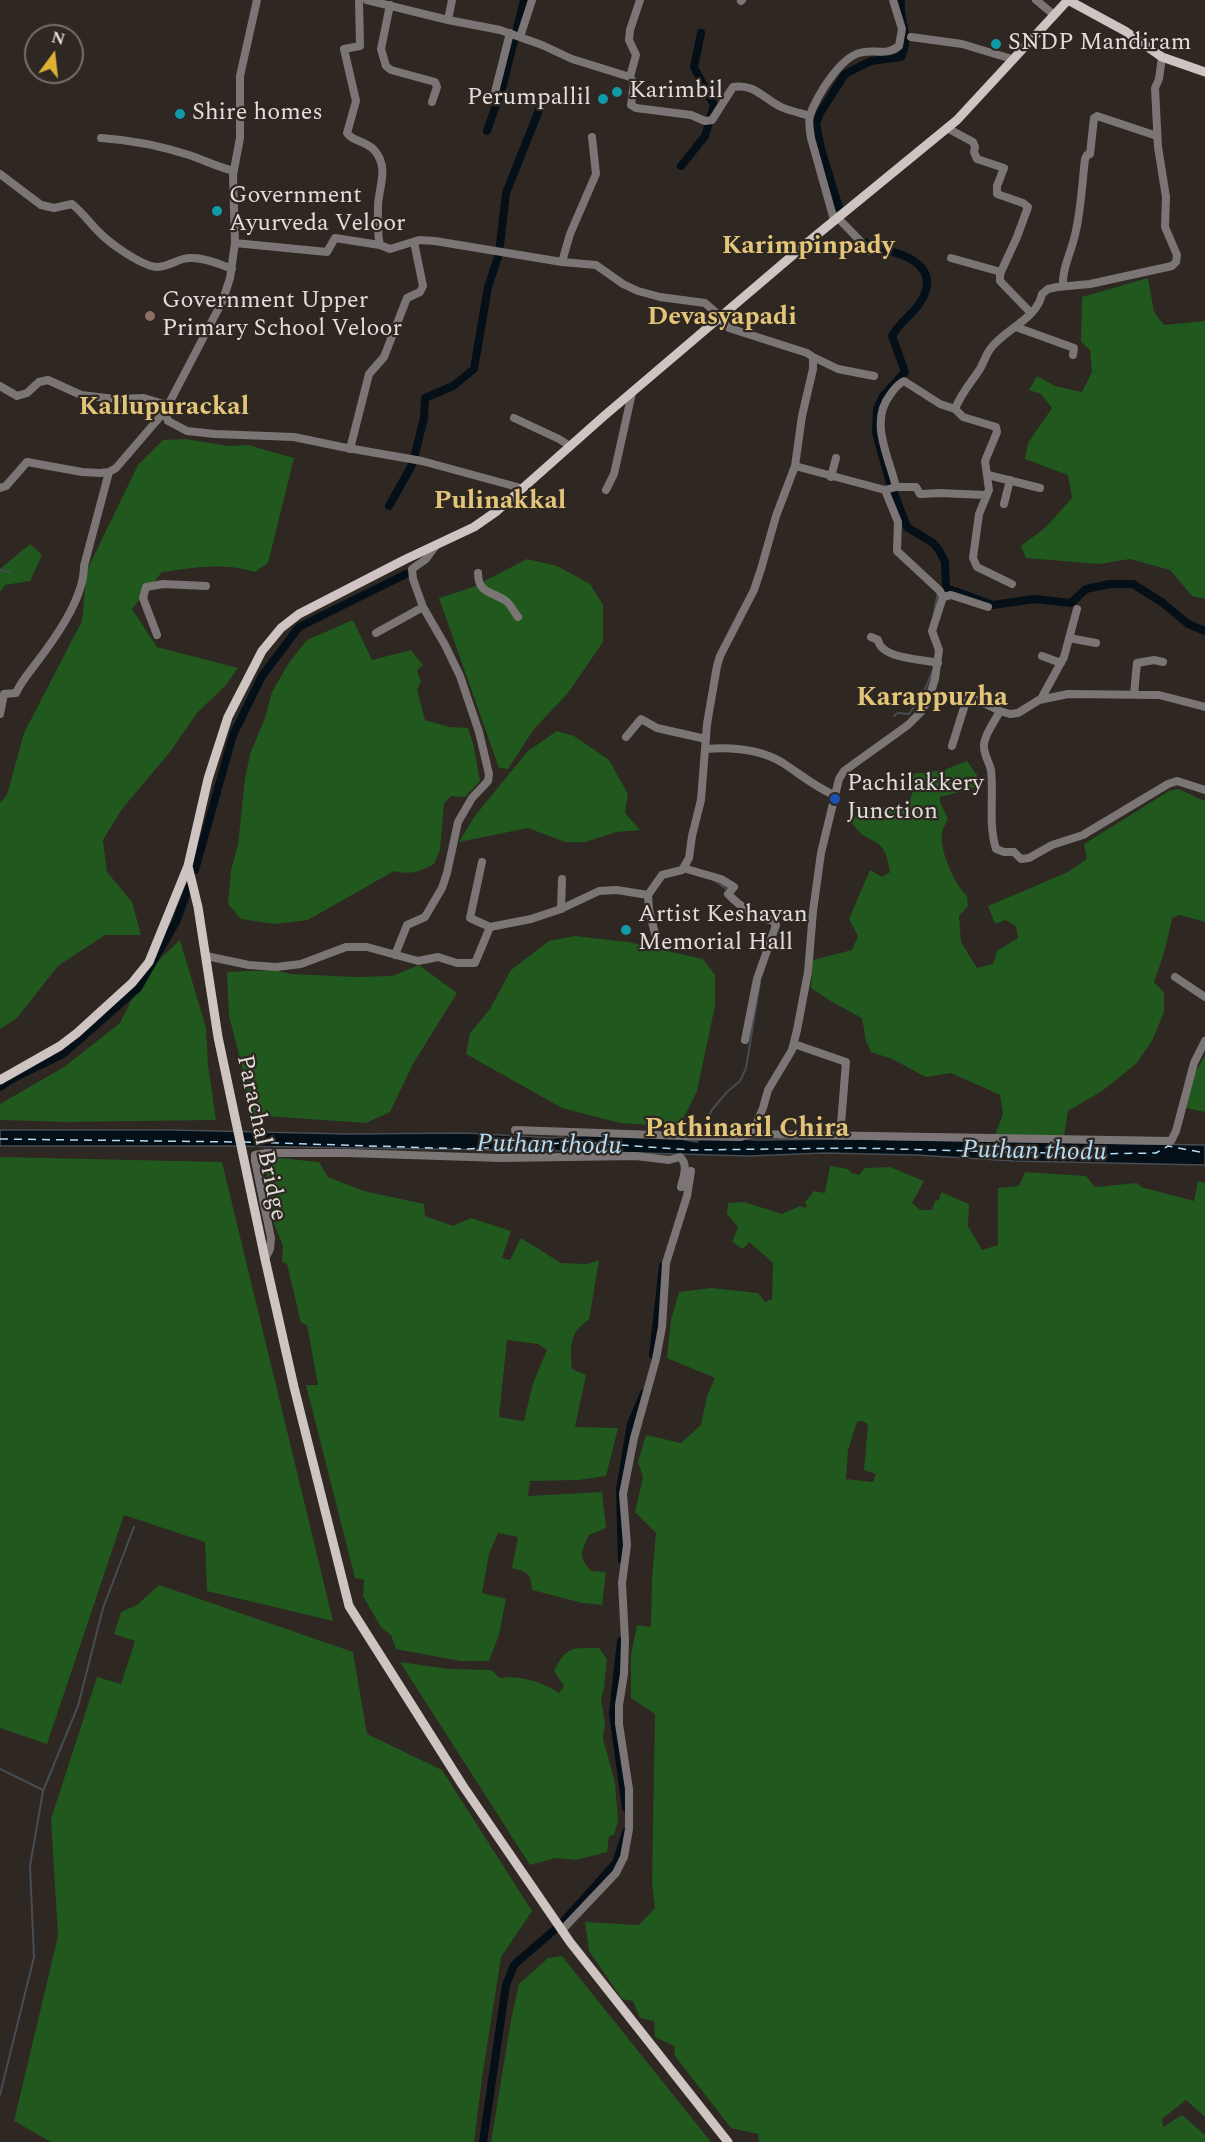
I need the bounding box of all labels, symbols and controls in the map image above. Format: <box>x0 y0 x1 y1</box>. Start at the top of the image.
north arrow <box>24 24 84 84</box>
text: N <box>49 25 68 52</box>
place label: SNDP Mandiram <box>1008 30 1191 58</box>
marker: SNDP Mandiram <box>989 37 1003 51</box>
place label: Karimbil <box>629 78 723 106</box>
place label: Perumpallil <box>467 85 591 113</box>
marker: Karimbil <box>610 85 624 99</box>
marker: Perumpallil <box>596 92 610 106</box>
place label: Shire homes <box>192 100 323 128</box>
marker: Shire homes <box>173 107 187 121</box>
place label: Government Ayurveda Veloor <box>229 183 406 239</box>
marker: Government Ayurveda Veloor <box>210 204 224 218</box>
district label: Karimpinpady <box>722 232 894 264</box>
place label: Government Upper Primary School Veloor <box>162 288 402 344</box>
district label: Devasyapadi <box>647 303 797 335</box>
marker: Government Upper Primary School Veloor <box>143 309 157 323</box>
district label: Kallupurackal <box>79 393 249 425</box>
district label: Pulinakkal <box>434 487 566 519</box>
district label: Karappuzha <box>856 684 1008 716</box>
place label: Pachilakkery Junction <box>847 771 984 827</box>
marker: Pachilakkery Junction <box>828 792 842 806</box>
place label: Artist Keshavan Memorial Hall <box>638 902 808 958</box>
marker: Artist Keshavan Memorial Hall <box>619 923 633 937</box>
street label: Parachal Bridge <box>228 1052 292 1224</box>
district label: Pathinaril Chira <box>645 1115 849 1147</box>
water label: Puthan thodu <box>476 1130 622 1164</box>
water label: Puthan thodu <box>961 1136 1107 1170</box>

